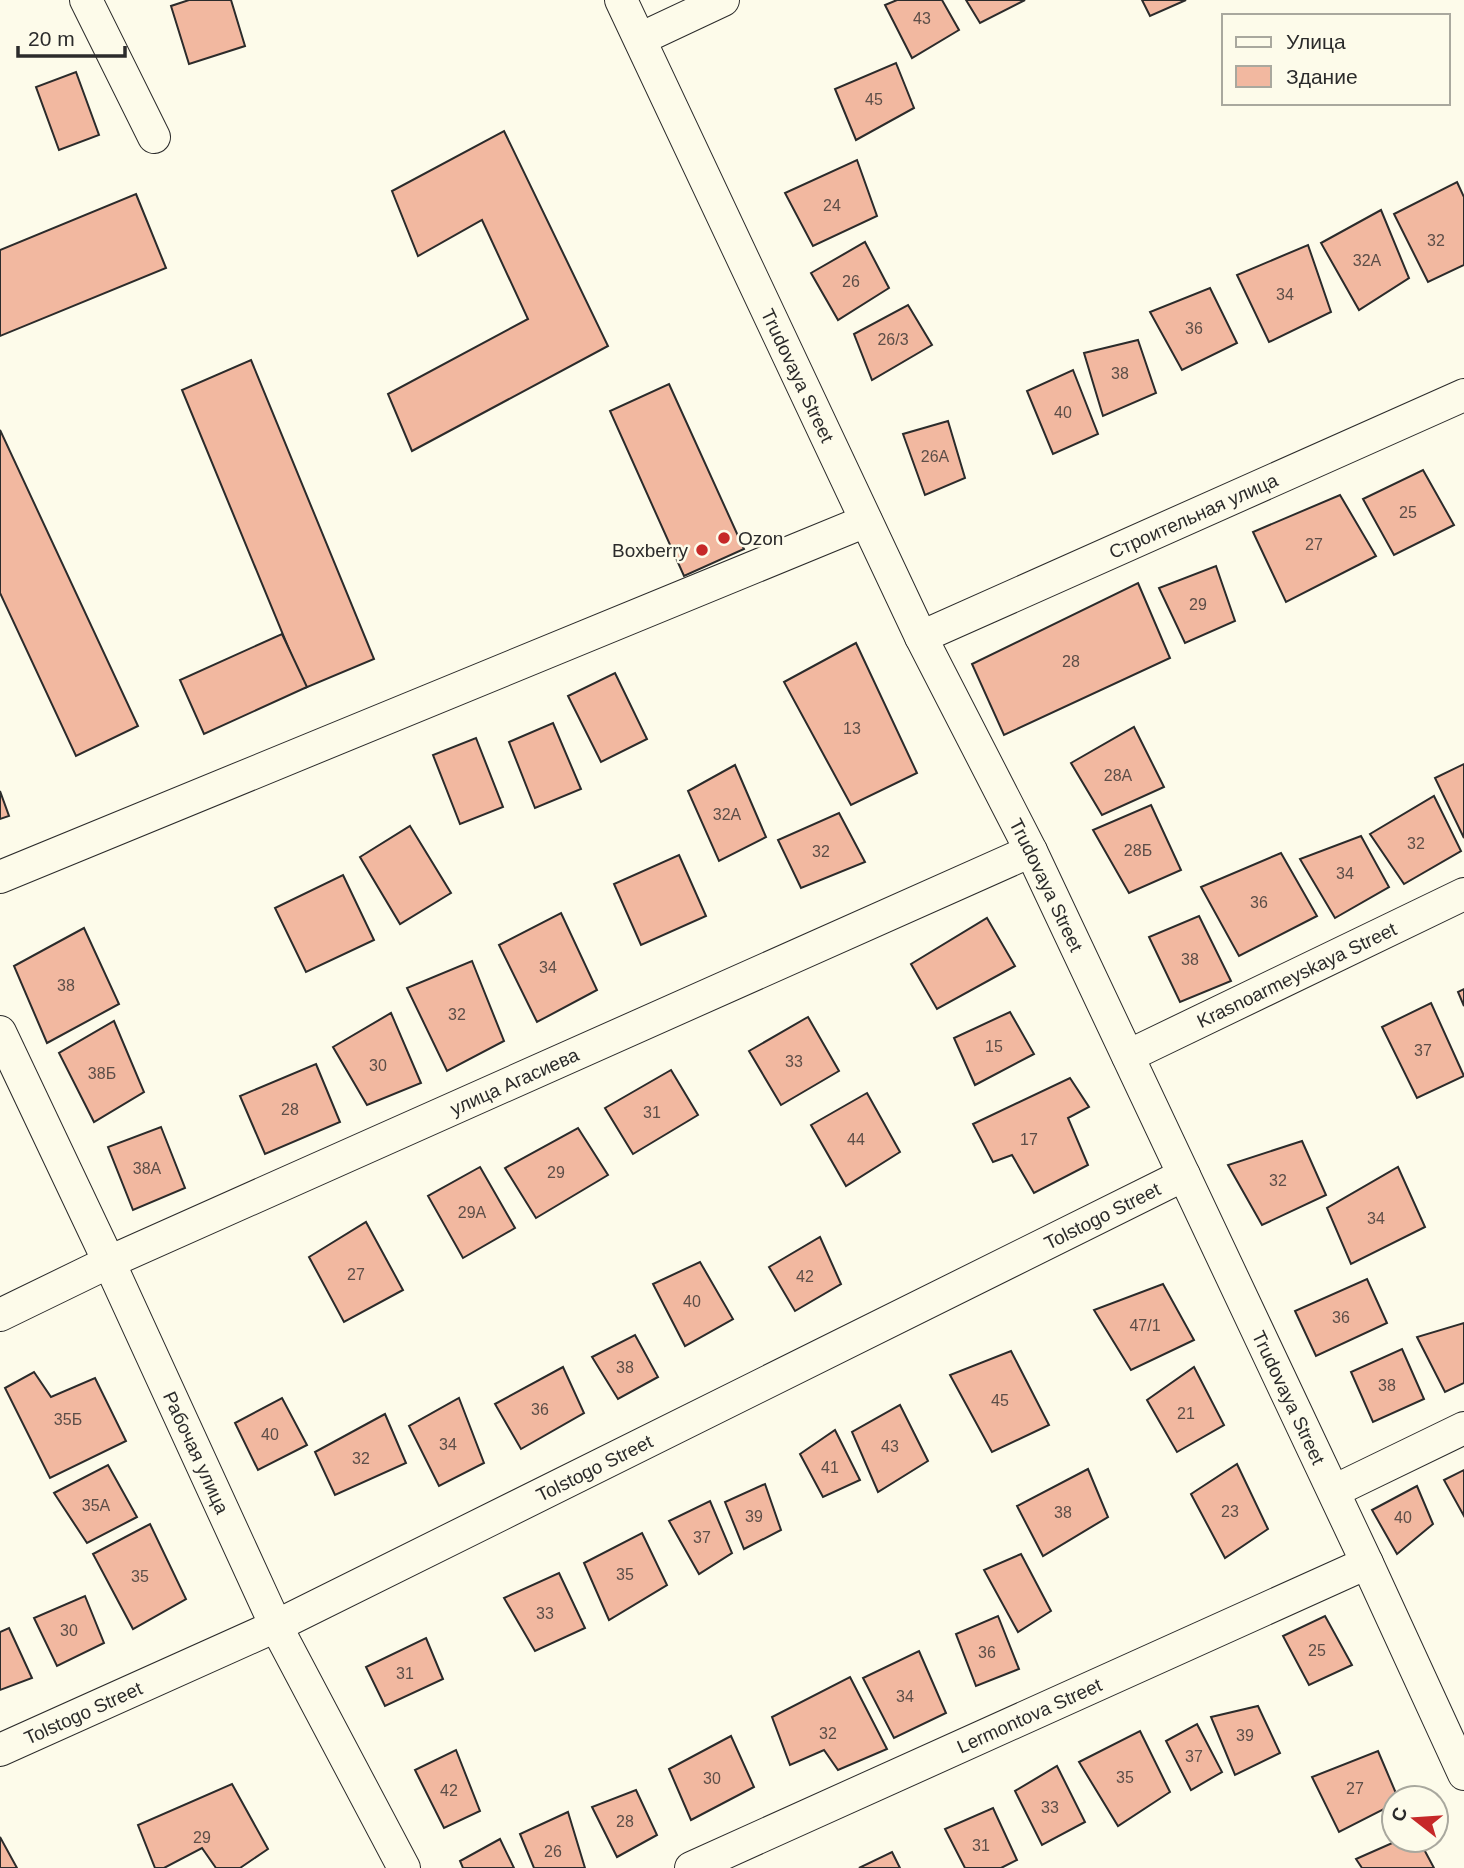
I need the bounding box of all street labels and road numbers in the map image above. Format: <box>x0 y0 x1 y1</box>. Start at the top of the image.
street label: Trudovaya Street <box>757 306 838 446</box>
street label: Строительная улица <box>1106 469 1281 563</box>
street label: Trudovaya Street <box>1005 815 1087 956</box>
street label: Krasnoarmeyskaya Street <box>1194 918 1400 1032</box>
street label: улица Агасиева <box>447 1044 582 1120</box>
street label: Tolstogo Street <box>1041 1178 1164 1254</box>
street label: Trudovaya Street <box>1248 1328 1329 1468</box>
street label: Рабочая улица <box>159 1388 233 1517</box>
street label: Tolstogo Street <box>533 1430 657 1506</box>
street label: Lermontova Street <box>954 1674 1106 1758</box>
street label: Tolstogo Street <box>21 1677 146 1749</box>

